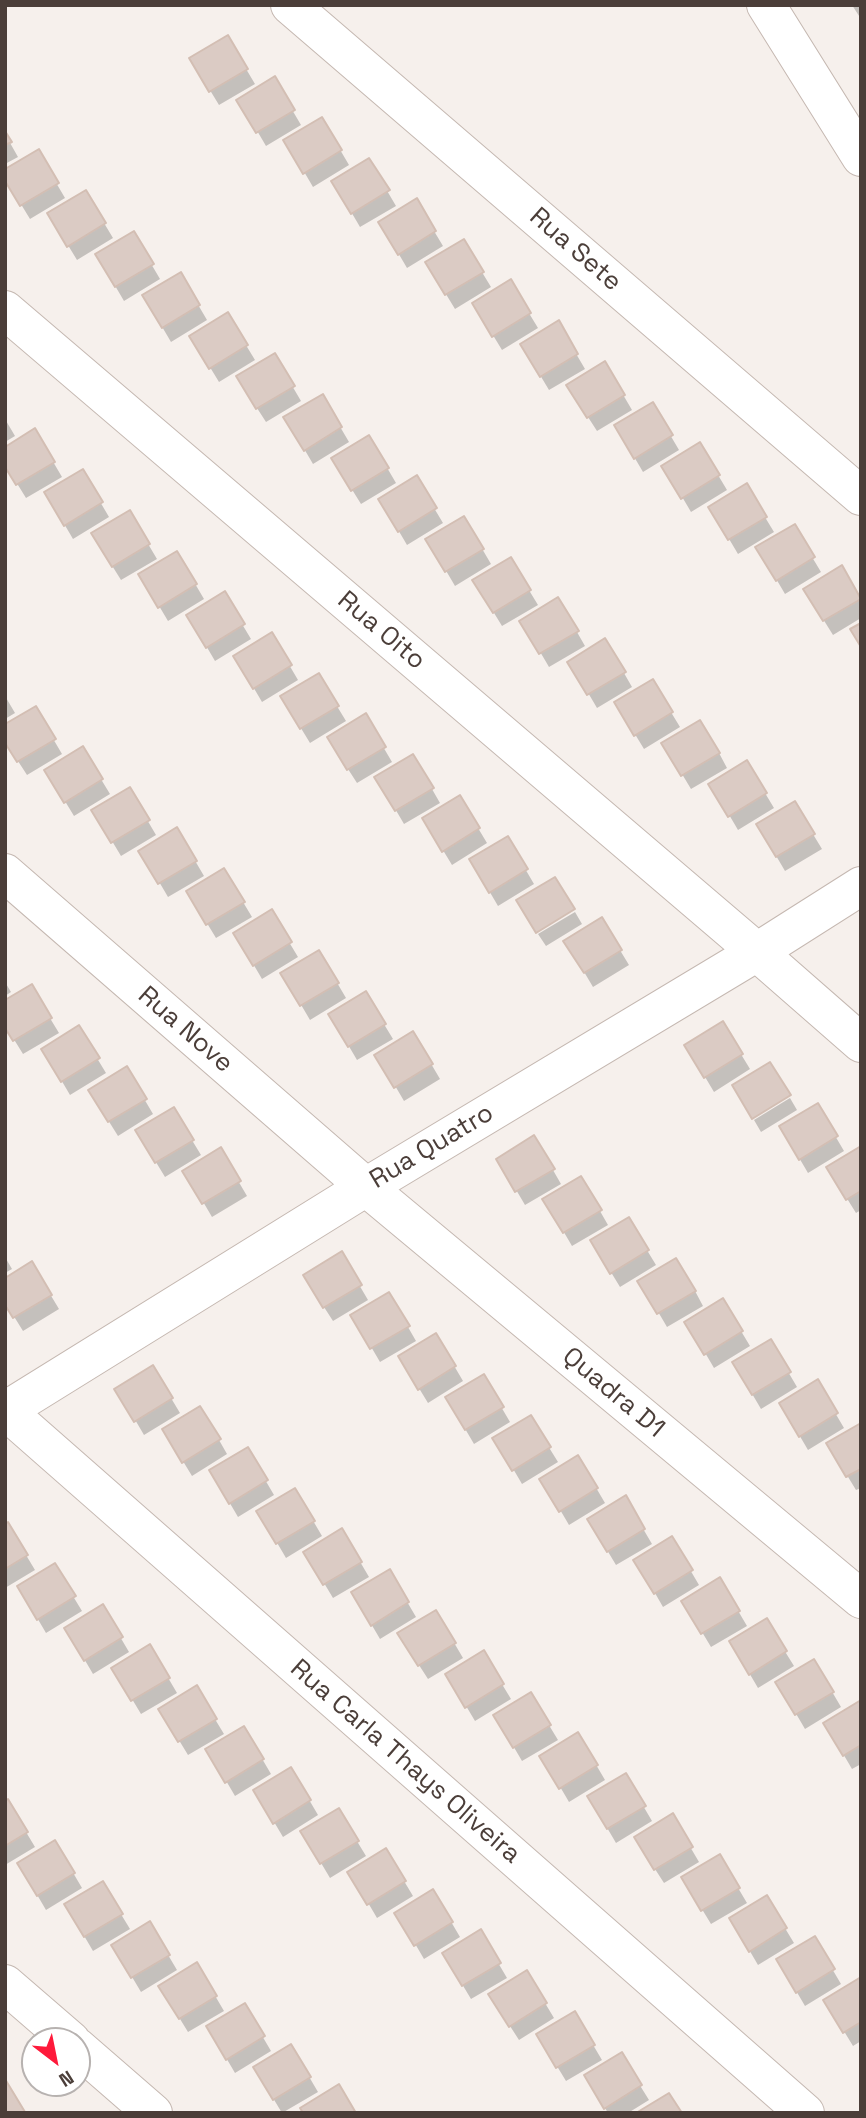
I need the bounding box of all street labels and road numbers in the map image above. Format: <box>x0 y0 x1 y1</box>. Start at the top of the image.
street label: Rua Sete <box>523 202 627 298</box>
street label: Rua Oito <box>331 585 431 677</box>
street label: Rua Nove <box>131 980 239 1080</box>
street label: Rua Quatro <box>365 1098 499 1196</box>
street label: Quadra D1 <box>556 1341 670 1445</box>
street label: Rua Carla Thays Oliveira <box>283 1653 527 1871</box>

